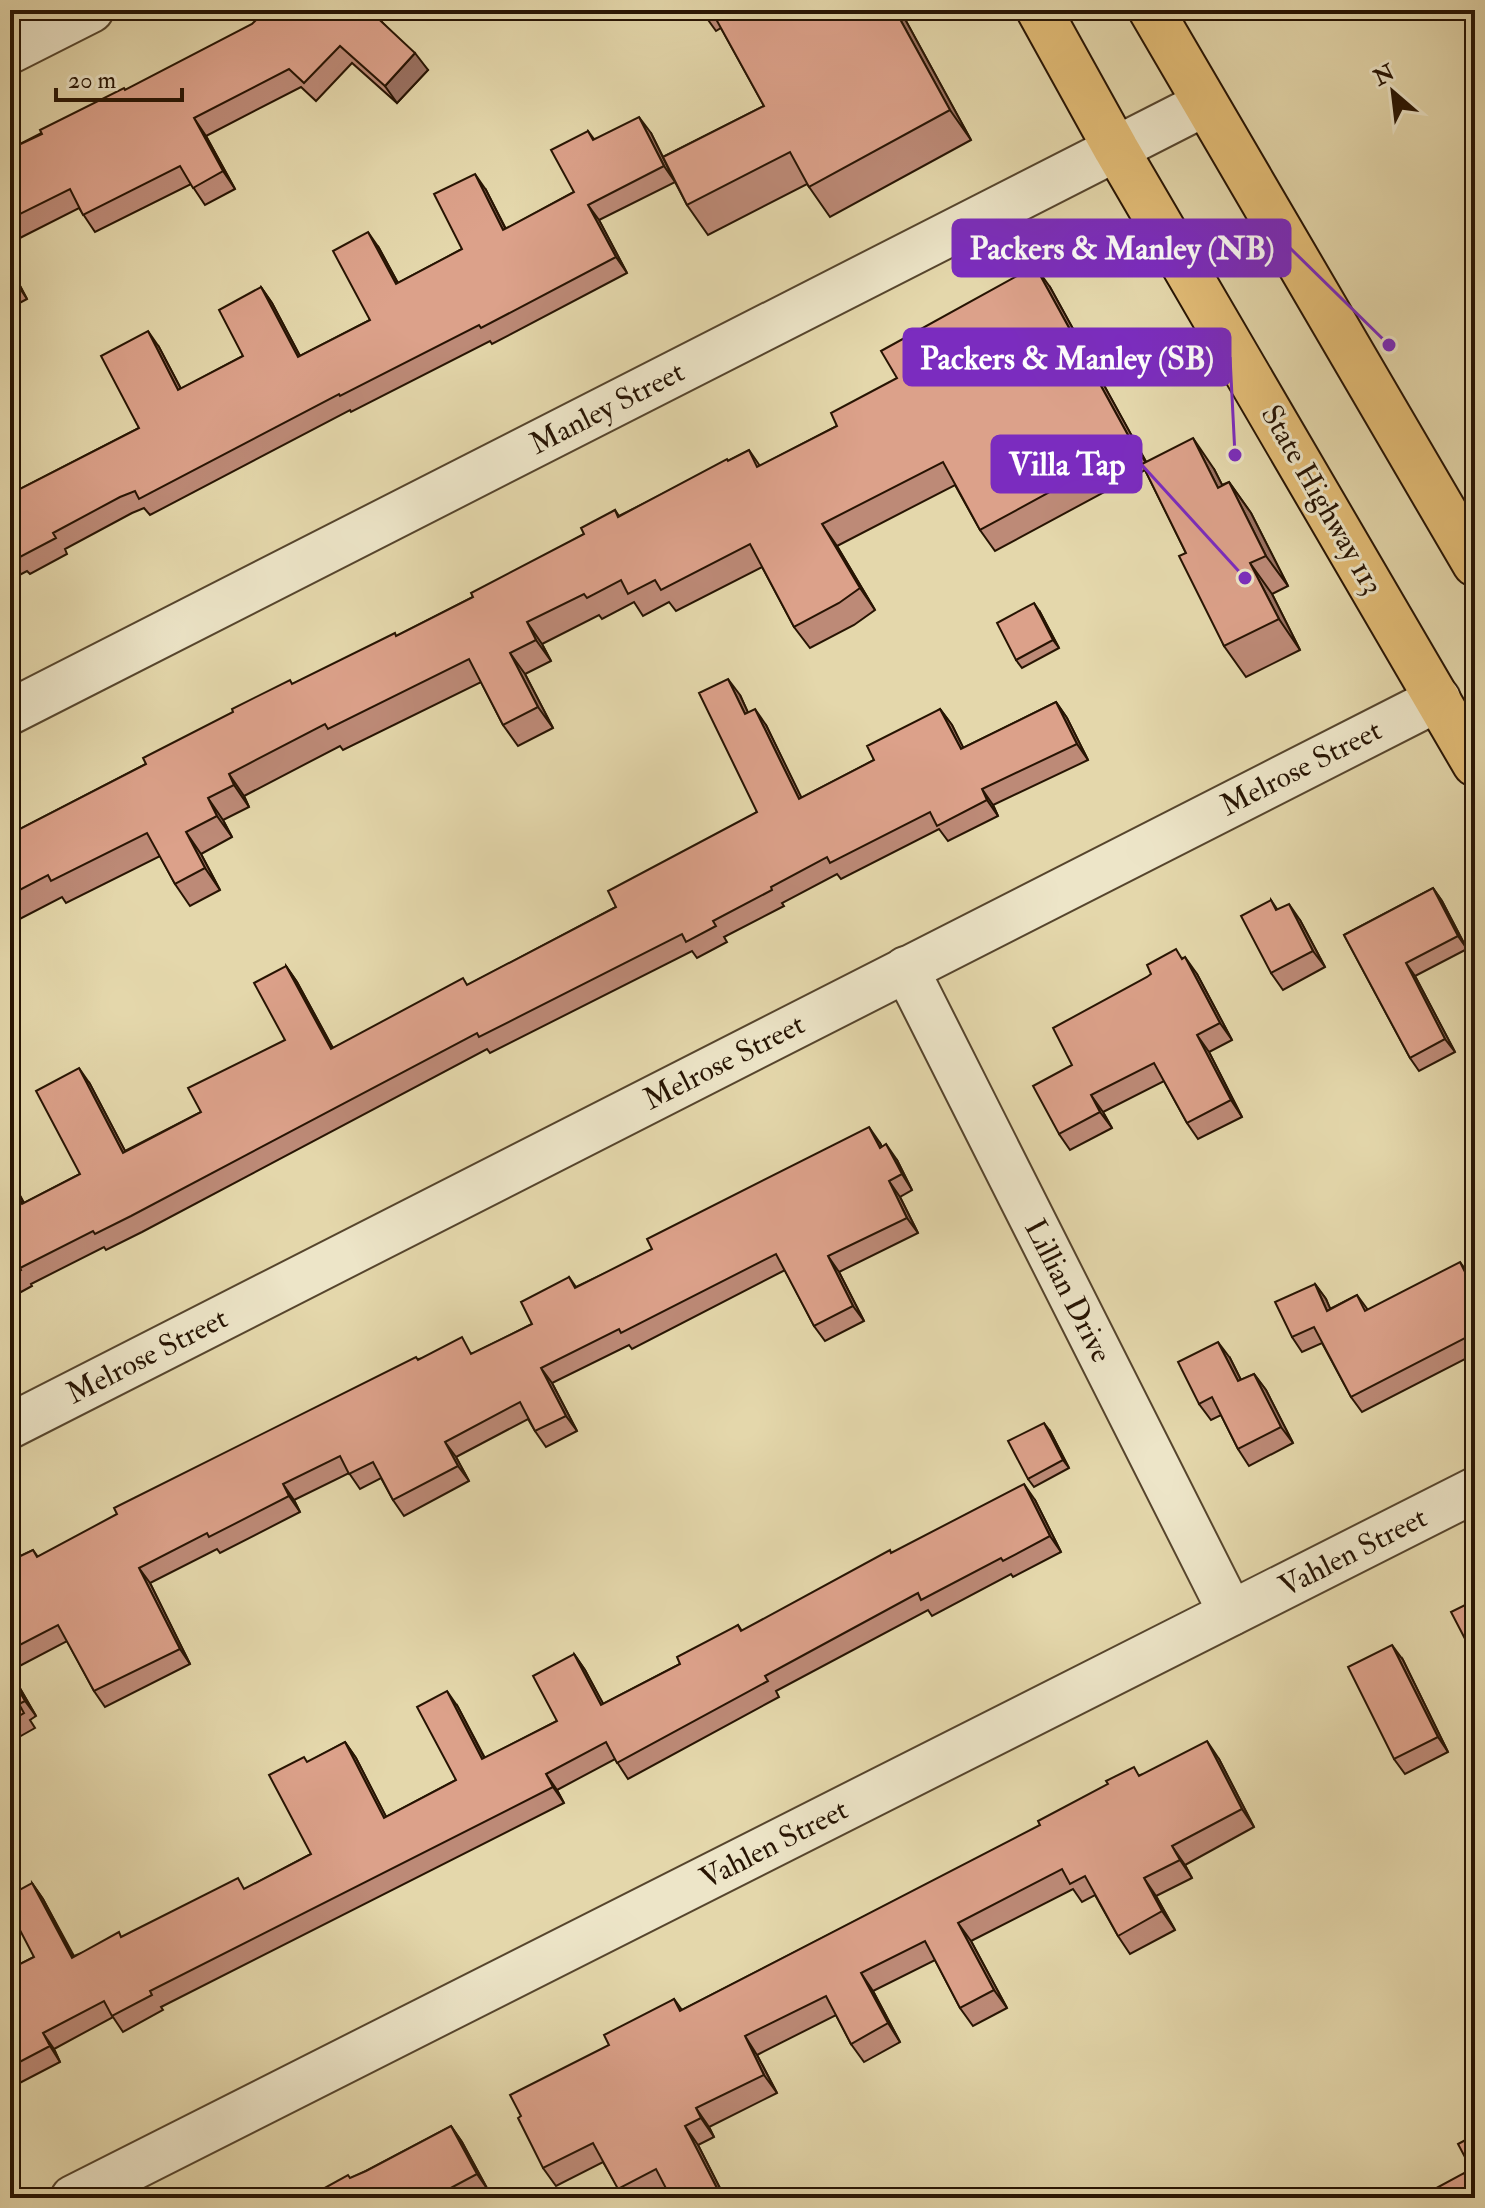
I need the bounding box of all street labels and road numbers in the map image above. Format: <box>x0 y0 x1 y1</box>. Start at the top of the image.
street label: Manley Street <box>523 353 691 463</box>
street label: State Highway 113 <box>1253 399 1391 601</box>
street label: Melrose Street <box>1214 712 1388 824</box>
street label: Melrose Street <box>637 1006 811 1118</box>
street label: Lillian Drive <box>1016 1213 1120 1369</box>
street label: Melrose Street <box>60 1300 234 1412</box>
street label: Vahlen Street <box>1273 1499 1433 1605</box>
street label: Vahlen Street <box>694 1791 854 1897</box>

